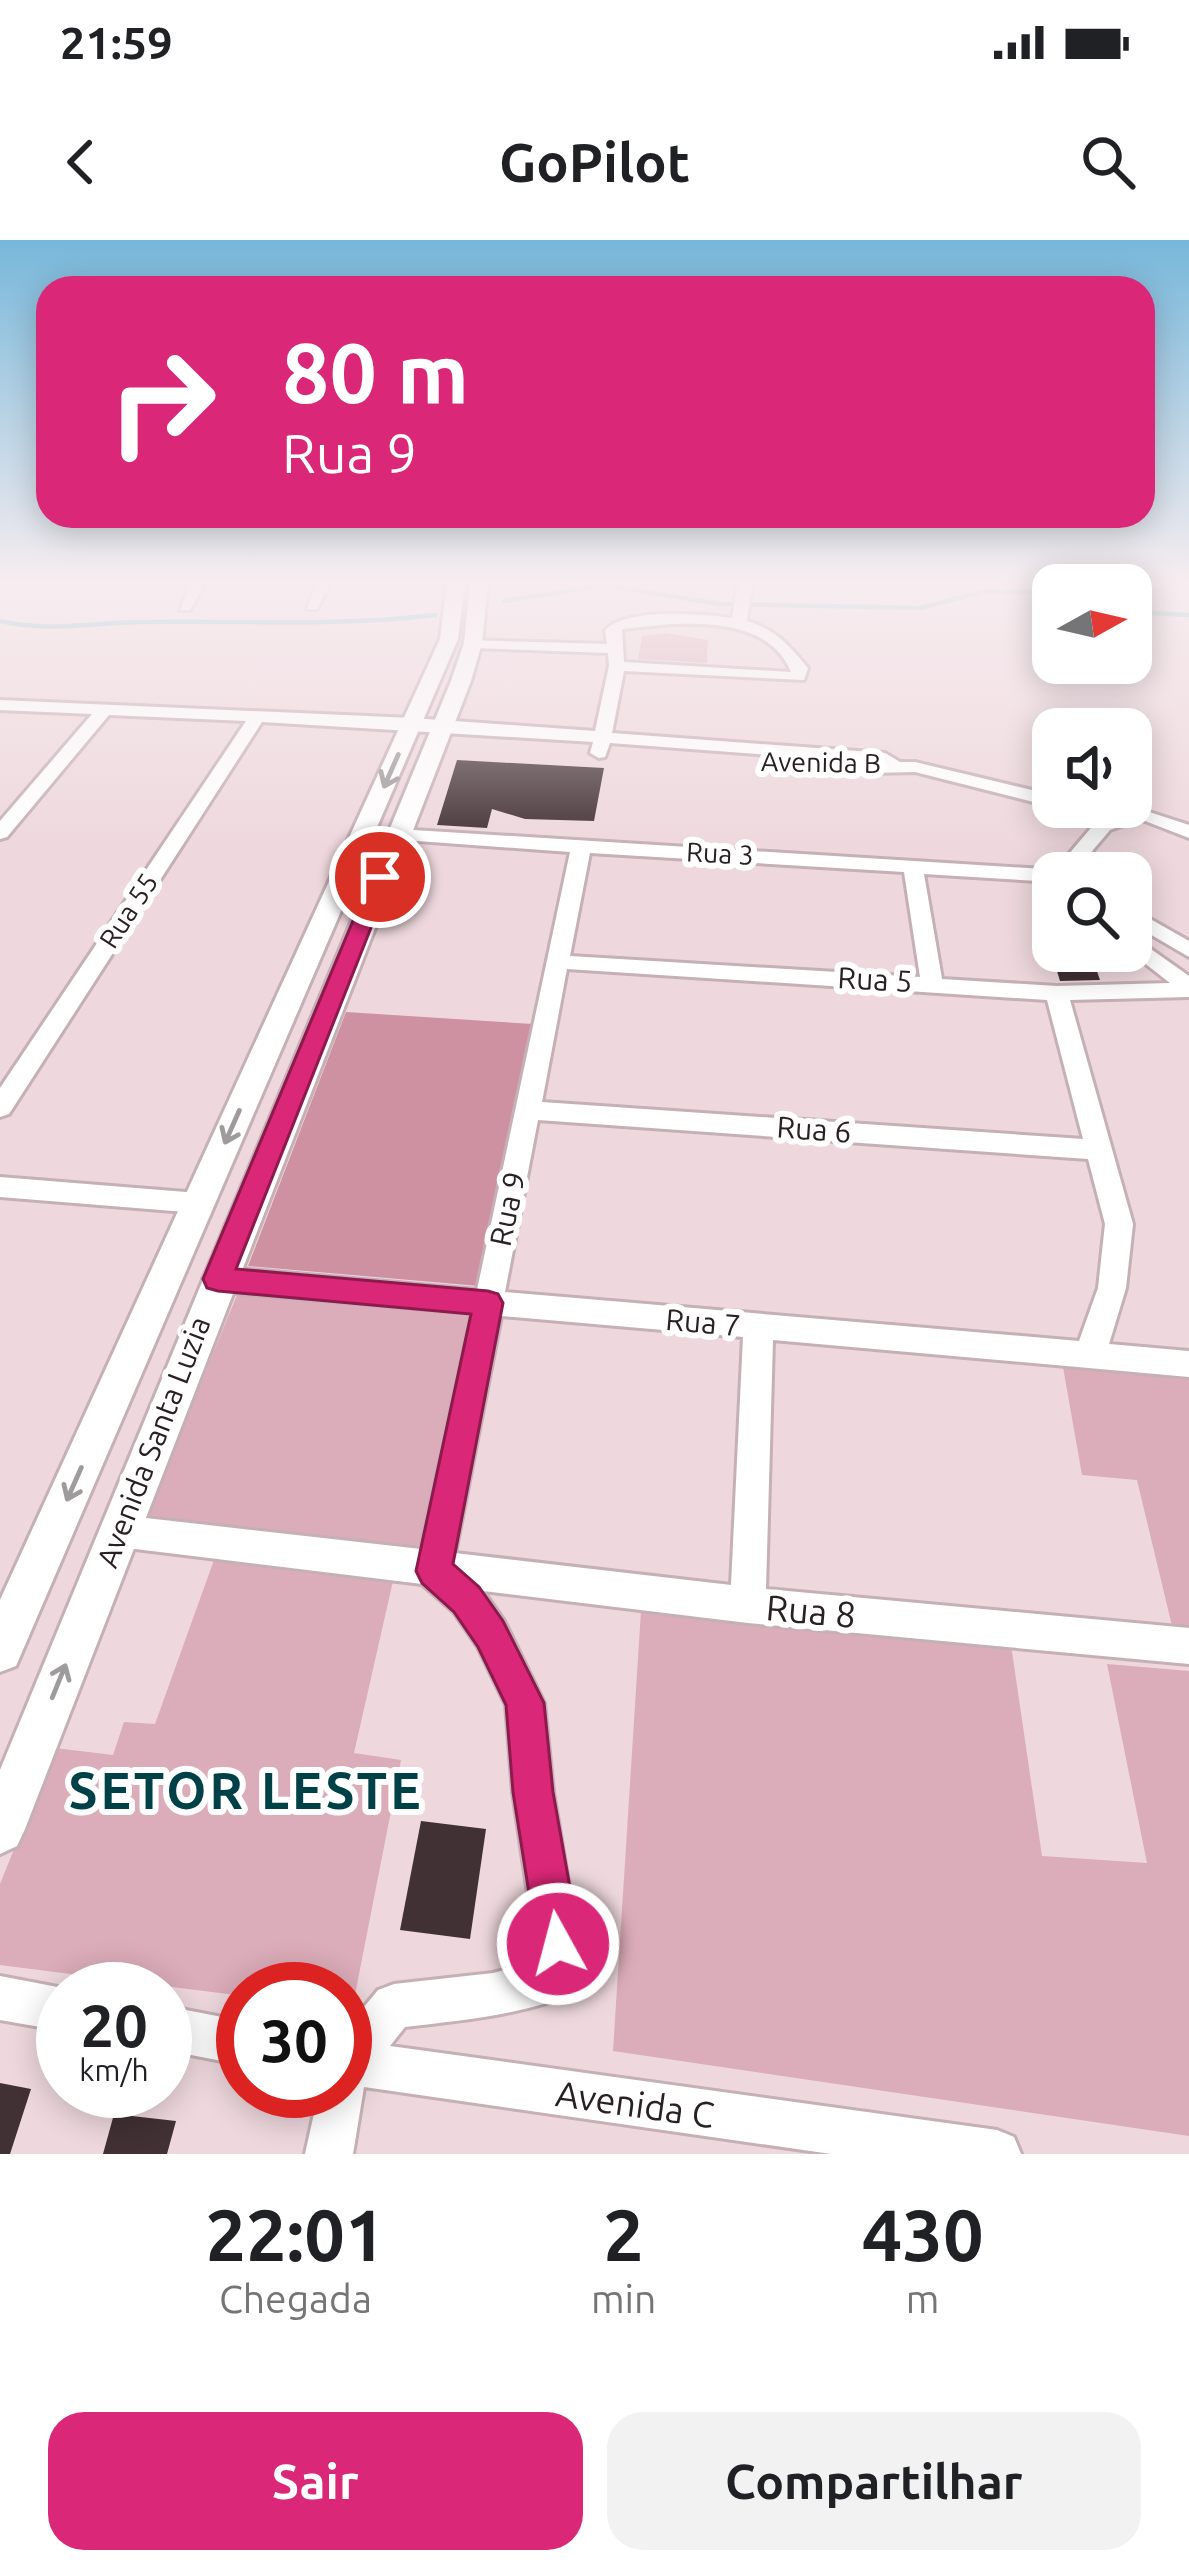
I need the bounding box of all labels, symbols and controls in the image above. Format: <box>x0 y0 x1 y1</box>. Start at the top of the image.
text: 21:59 <box>60 17 173 68</box>
icon: back <box>48 129 114 195</box>
icon: search <box>1075 129 1141 195</box>
text: GoPilot <box>499 132 690 192</box>
icon: right <box>84 324 240 480</box>
text: 80 m <box>282 325 469 419</box>
text: Rua 9 <box>282 423 417 483</box>
north arrow <box>1032 564 1152 684</box>
map controls <box>1032 564 1152 972</box>
button: sound <box>1032 708 1152 828</box>
street label: Avenida B <box>761 746 881 778</box>
one-way arrow <box>378 752 400 788</box>
pin <box>329 826 431 928</box>
street label: Rua 3 <box>686 836 755 870</box>
icon: arrive <box>347 844 413 910</box>
button: search <box>1032 852 1152 972</box>
street label: Rua 55 <box>93 868 163 953</box>
street label: Rua 5 <box>837 960 913 998</box>
one-way arrow <box>219 1108 241 1144</box>
street label: Rua 6 <box>775 1109 853 1149</box>
street label: Rua 9 <box>483 1169 531 1249</box>
street label: Rua 7 <box>664 1302 742 1342</box>
street label: Avenida Santa Luzia <box>90 1311 217 1572</box>
one-way arrow <box>61 1465 83 1501</box>
street label: Rua 8 <box>764 1586 858 1635</box>
one-way arrow <box>49 1664 71 1701</box>
district label: SETOR LESTE <box>68 1761 424 1819</box>
position arrow <box>495 1881 621 2007</box>
speed limit sign: 30 <box>216 1962 372 2118</box>
text: 20 <box>80 1991 148 2058</box>
text: km/h <box>79 2053 149 2087</box>
street label: Avenida C <box>553 2072 717 2135</box>
text: 22:01 <box>205 2194 386 2275</box>
text: 2 <box>603 2194 644 2275</box>
text: 430 <box>862 2194 984 2275</box>
text: Chegada <box>219 2277 372 2320</box>
text: min <box>591 2277 656 2320</box>
text: m <box>906 2277 939 2320</box>
button: Sair <box>48 2412 583 2550</box>
button: Compartilhar <box>607 2412 1141 2550</box>

